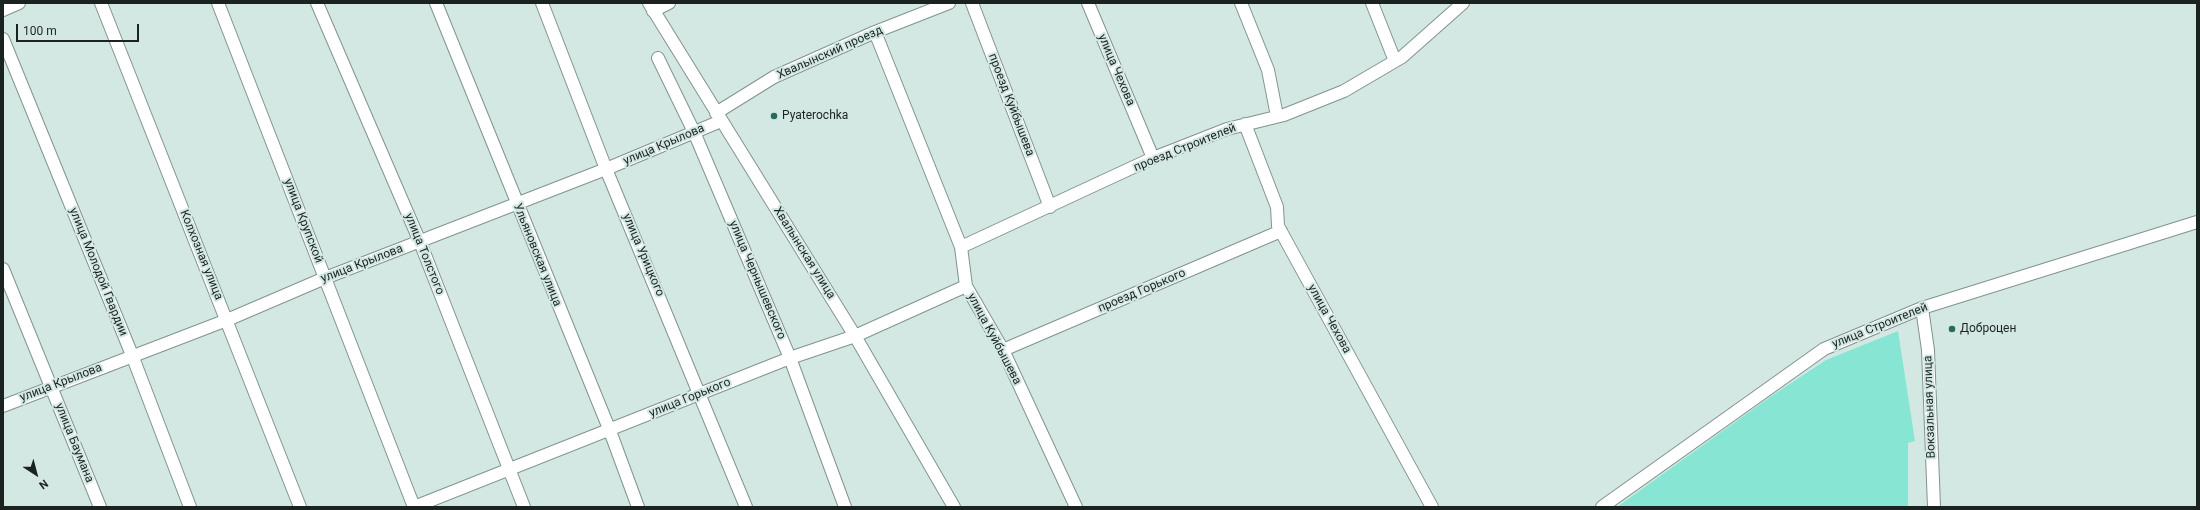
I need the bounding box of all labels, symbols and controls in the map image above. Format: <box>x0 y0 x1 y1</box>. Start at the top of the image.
scale bar <box>18 16 141 42</box>
street label: Хвалынский проезд <box>775 23 885 83</box>
text: 100 m <box>23 24 57 38</box>
street label: улица Чехова <box>1094 32 1138 108</box>
street label: проезд Куйбышева <box>985 52 1037 158</box>
place label: Pyaterochka <box>782 109 848 123</box>
marker: Pyaterochka <box>769 111 779 121</box>
street label: улица Крылова <box>621 121 707 169</box>
street label: проезд Строителей <box>1132 121 1238 175</box>
street label: улица Крупской <box>280 177 326 265</box>
street label: Ульяновская улица <box>510 201 564 309</box>
street label: Хвалынская улица <box>770 204 838 302</box>
street label: улица Молодой Гвардии <box>66 206 130 338</box>
street label: Колхозная улица <box>176 208 226 302</box>
street label: улица Толстого <box>401 211 447 297</box>
street label: улица Урицкого <box>619 211 667 299</box>
street label: улица Чернышевского <box>725 218 789 342</box>
street label: улица Крылова <box>319 242 405 286</box>
street label: проезд Горького <box>1096 266 1188 316</box>
street label: улица Чехова <box>1304 282 1354 356</box>
street label: улица Куйбышева <box>964 291 1024 387</box>
street label: улица Строителей <box>1830 300 1930 352</box>
place label: Доброцен <box>1960 322 2016 336</box>
marker: Доброцен <box>1947 324 1957 334</box>
street label: Вокзальная улица <box>1921 355 1939 459</box>
street label: улица Крылова <box>18 361 104 405</box>
street label: улица Горького <box>647 375 733 421</box>
street label: улица Баумана <box>52 401 96 485</box>
north arrow <box>16 454 56 494</box>
text: N <box>36 477 50 492</box>

